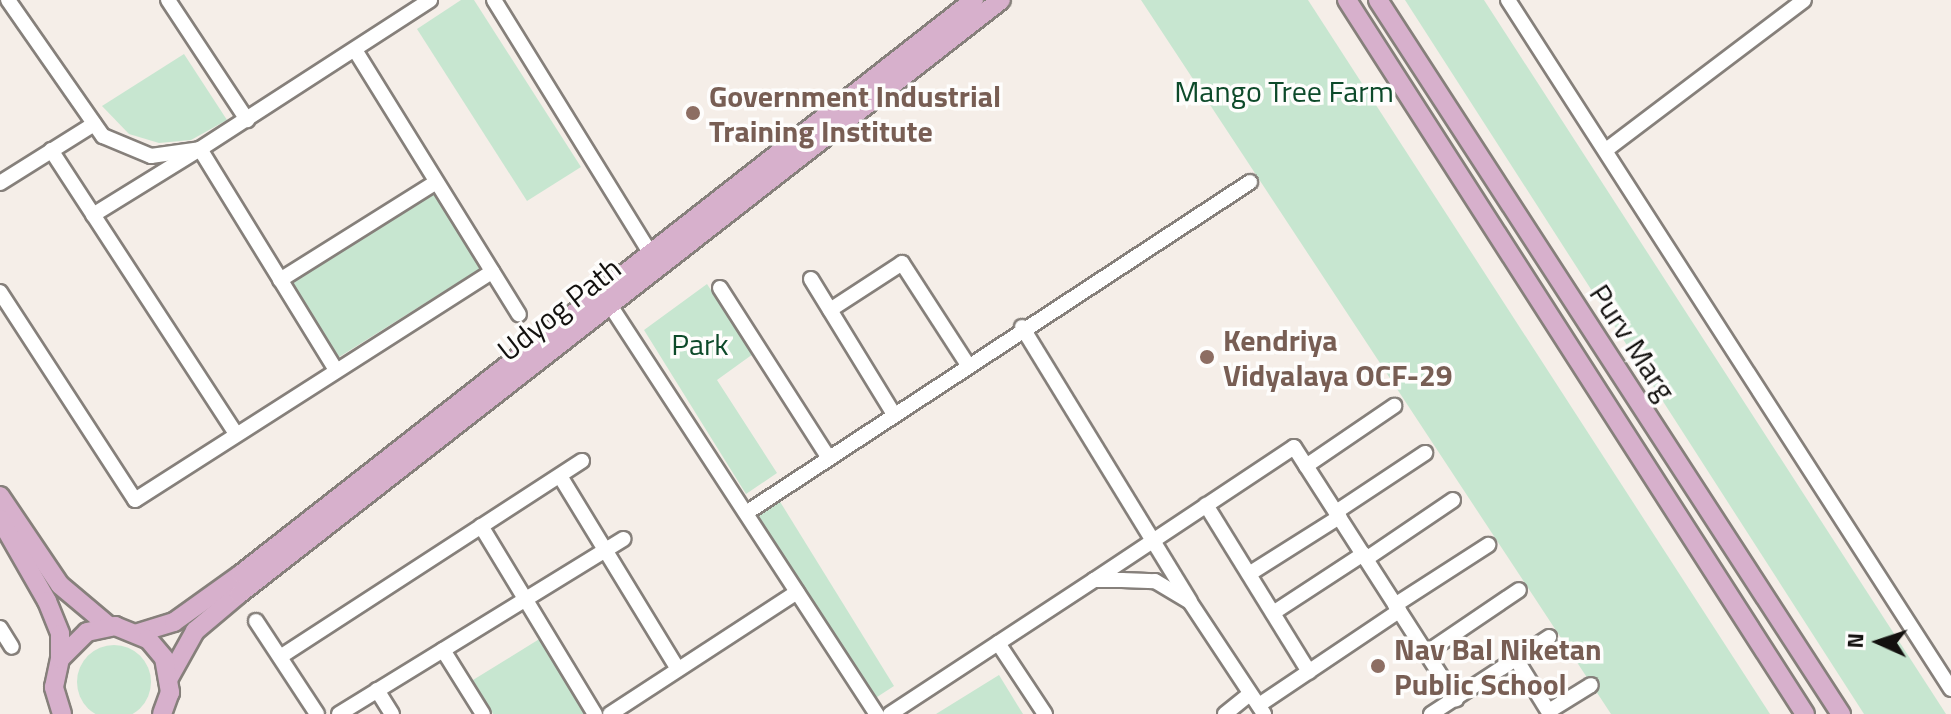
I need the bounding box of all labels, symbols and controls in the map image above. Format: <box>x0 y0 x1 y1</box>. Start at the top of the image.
park label: Mango Tree Farm <box>1174 73 1394 109</box>
place label: Government Industrial Training Institute <box>709 78 1001 148</box>
marker: Government Industrial Training Institute <box>684 104 702 122</box>
street label: Udyog Path <box>490 250 628 368</box>
street label: Purv Marg <box>1582 277 1684 407</box>
place label: Kendriya Vidyalaya OCF-29 <box>1223 322 1453 392</box>
park label: Park <box>671 326 729 362</box>
marker: Kendriya Vidyalaya OCF-29 <box>1198 348 1216 366</box>
north arrow <box>1839 602 1919 682</box>
place label: Nav Bal Niketan Public School <box>1394 631 1602 702</box>
text: N <box>1838 632 1872 649</box>
marker: Nav Bal Niketan Public School <box>1369 657 1387 675</box>

